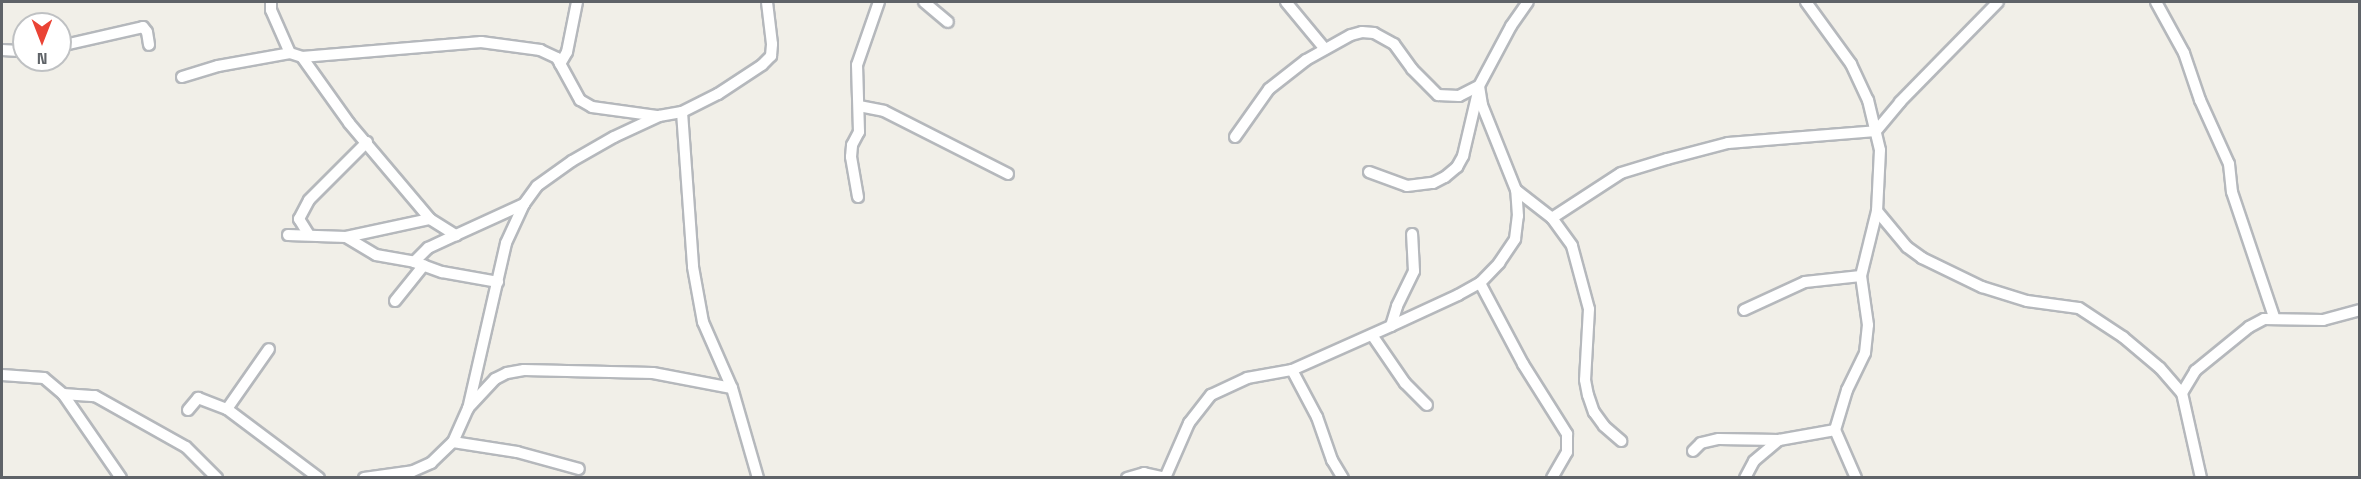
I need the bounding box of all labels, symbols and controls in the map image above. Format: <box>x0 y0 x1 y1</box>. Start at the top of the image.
north arrow <box>12 12 72 72</box>
text: N <box>37 48 47 69</box>

